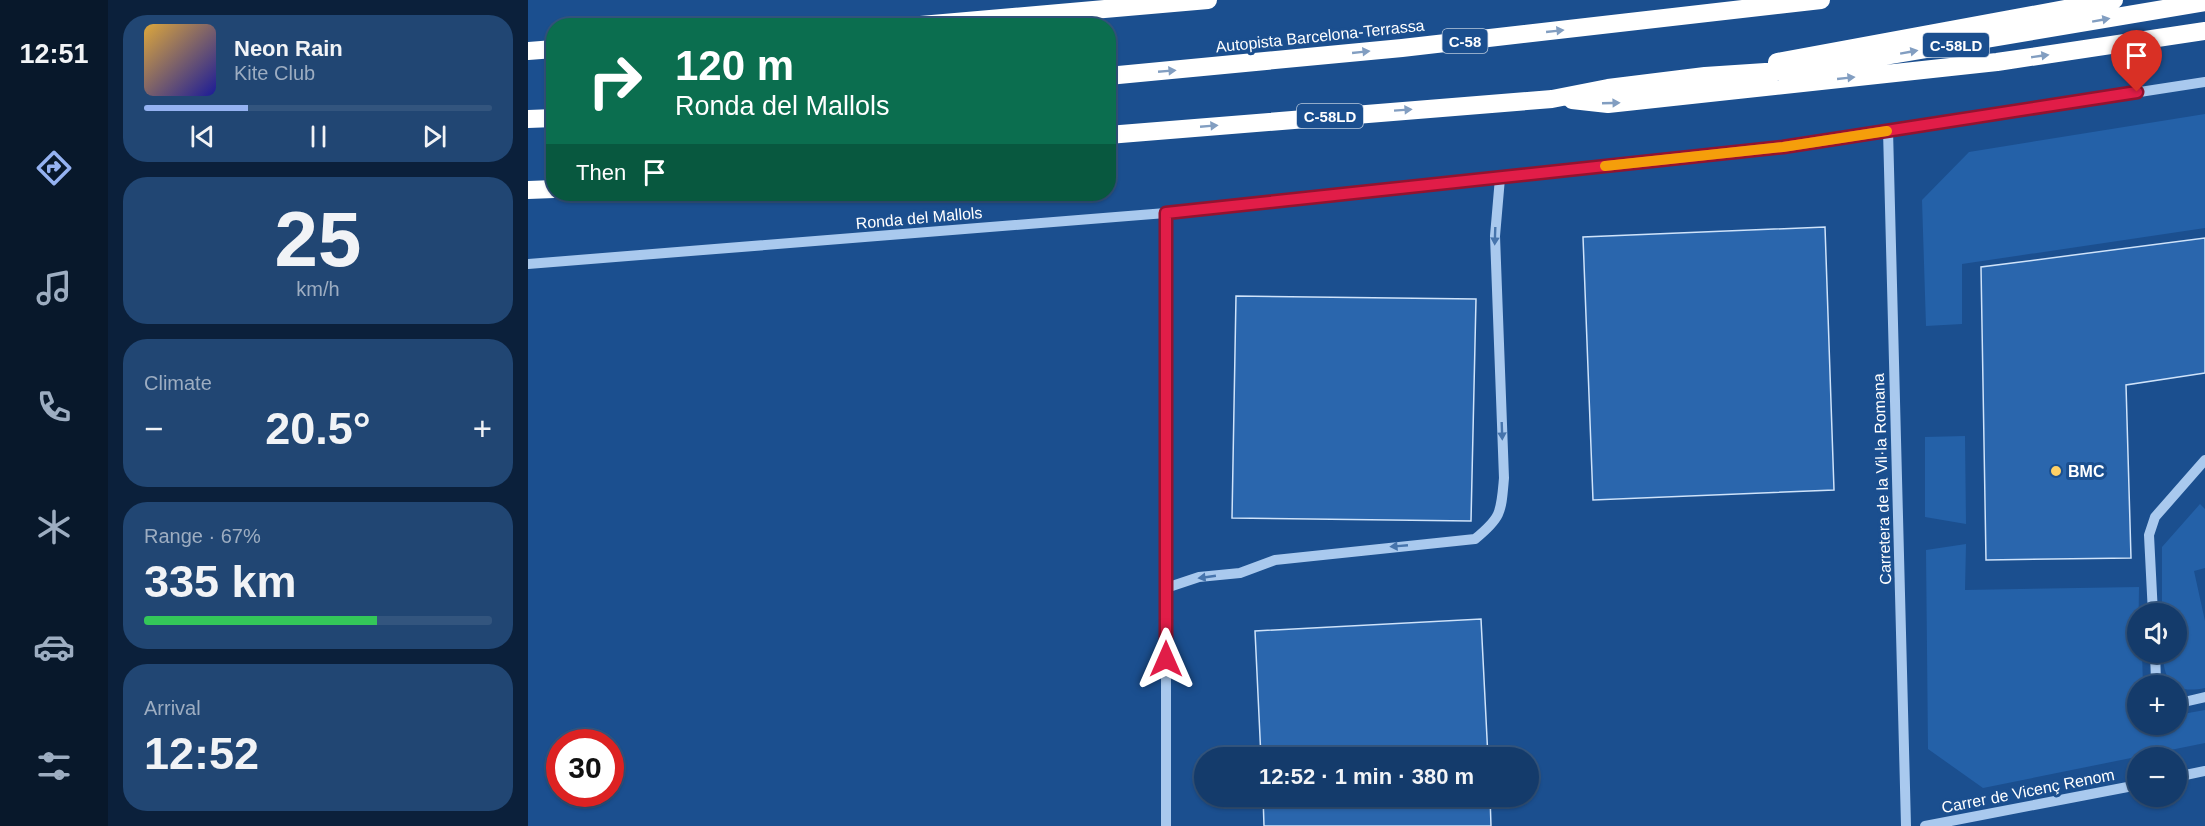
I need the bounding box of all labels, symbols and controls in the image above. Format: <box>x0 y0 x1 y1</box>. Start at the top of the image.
one-way arrow <box>2092 15 2111 24</box>
street label: Autopista Barcelona-Terrassa <box>1215 17 1425 55</box>
one-way arrow <box>1545 26 1564 36</box>
road number: C-58 <box>1442 29 1488 53</box>
pin <box>2111 30 2162 92</box>
road number: C-58LD <box>1923 33 1989 57</box>
text: Neon Rain <box>234 36 343 61</box>
text: 12:51 <box>19 39 89 69</box>
icon: arrive <box>2120 39 2153 72</box>
icon: right <box>576 42 654 120</box>
text: 120 m <box>675 42 794 89</box>
one-way arrow <box>1351 47 1370 57</box>
one-way arrow <box>1899 48 1918 57</box>
one-way arrow <box>2031 51 2050 60</box>
text: Kite Club <box>234 62 315 84</box>
one-way arrow <box>1157 66 1176 76</box>
one-way arrow <box>1837 73 1856 83</box>
text: Ronda del Mallols <box>675 91 890 121</box>
one-way arrow <box>1601 98 1620 108</box>
road number: C-58LD <box>1297 104 1363 128</box>
one-way arrow <box>1393 105 1412 115</box>
icon: previous <box>186 120 219 153</box>
icon: pause <box>302 120 335 153</box>
icon: next <box>418 120 451 153</box>
one-way arrow <box>1199 121 1218 131</box>
icon: directions <box>33 147 75 189</box>
icon: arrive <box>638 156 671 189</box>
text: Then <box>576 160 626 185</box>
text: 25 <box>275 195 361 283</box>
street label: Ronda del Mallols <box>855 204 983 232</box>
one-way arrow <box>1491 227 1500 246</box>
icon: music <box>33 267 75 309</box>
text: km/h <box>296 278 340 300</box>
text: Climate <box>144 372 212 394</box>
street label: Carretera de la Vil·la Romana <box>1870 373 1894 585</box>
icon: phone <box>33 386 75 428</box>
text: 20.5° <box>265 403 371 454</box>
text: − <box>144 410 163 447</box>
text: + <box>473 410 492 447</box>
one-way arrow <box>1498 422 1507 441</box>
place label: BMC <box>2068 463 2105 480</box>
marker: BMC <box>2049 464 2063 478</box>
icon: climate <box>33 506 75 548</box>
text: Range · 67% <box>144 525 261 547</box>
one-way arrow <box>1390 541 1409 551</box>
text: 335 km <box>144 556 297 607</box>
one-way arrow <box>1198 572 1217 581</box>
map controls <box>2127 603 2187 807</box>
button: sound <box>2127 603 2187 663</box>
icon: car <box>33 626 75 668</box>
position arrow <box>1134 627 1198 691</box>
button: + <box>2127 675 2187 735</box>
text: Arrival <box>144 697 201 719</box>
text: 12:52 <box>144 728 259 779</box>
speed limit sign: 30 <box>546 729 624 807</box>
icon: filters <box>33 745 75 787</box>
button: − <box>2127 747 2187 807</box>
text: 12:52 · 1 min · 380 m <box>1259 764 1474 789</box>
street label: Carrer de Vicenç Renom <box>1940 766 2116 816</box>

